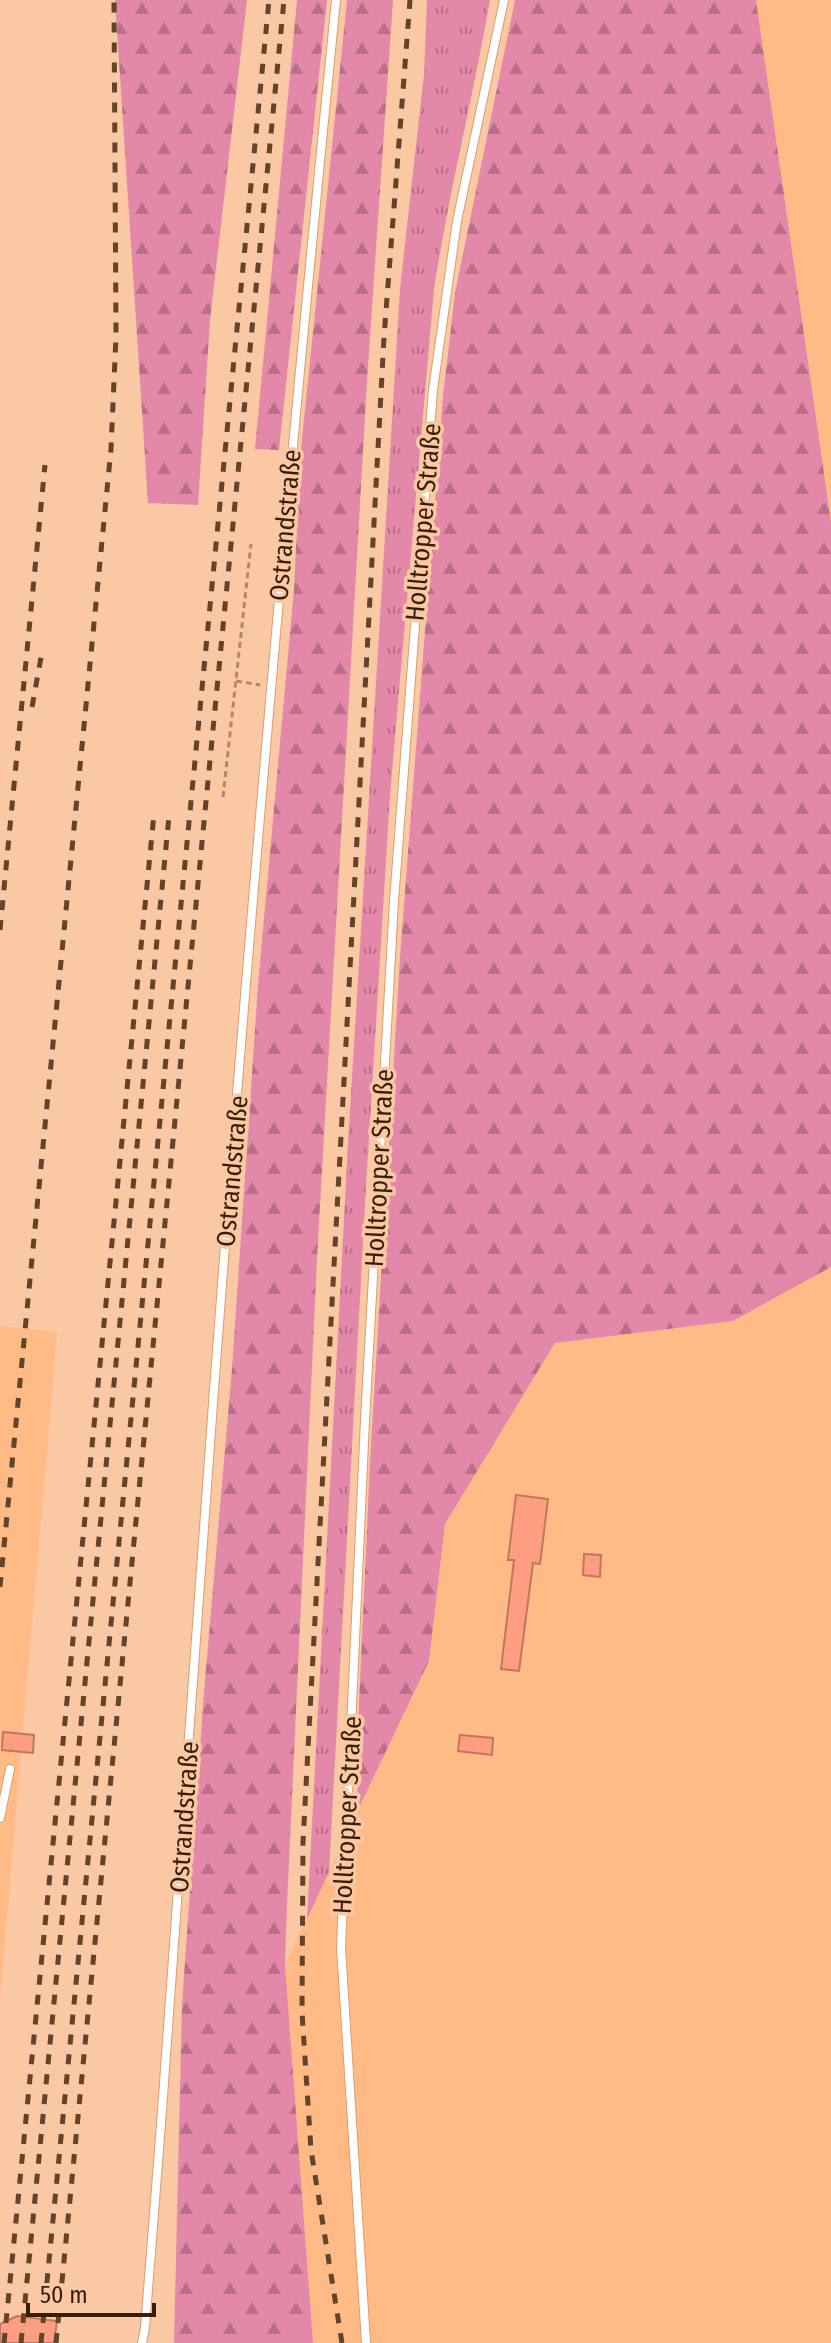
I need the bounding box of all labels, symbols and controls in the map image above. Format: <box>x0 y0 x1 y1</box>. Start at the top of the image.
street label: Holltropper Straße <box>399 422 448 622</box>
street label: Ostrandstraße <box>263 448 308 602</box>
street label: Holltropper Straße <box>359 1068 400 1268</box>
street label: Ostrandstraße <box>210 1094 255 1248</box>
street label: Holltropper Straße <box>327 1715 368 1915</box>
street label: Ostrandstraße <box>164 1740 205 1894</box>
scale bar <box>28 2267 154 2317</box>
text: 50 m <box>40 2281 88 2309</box>

